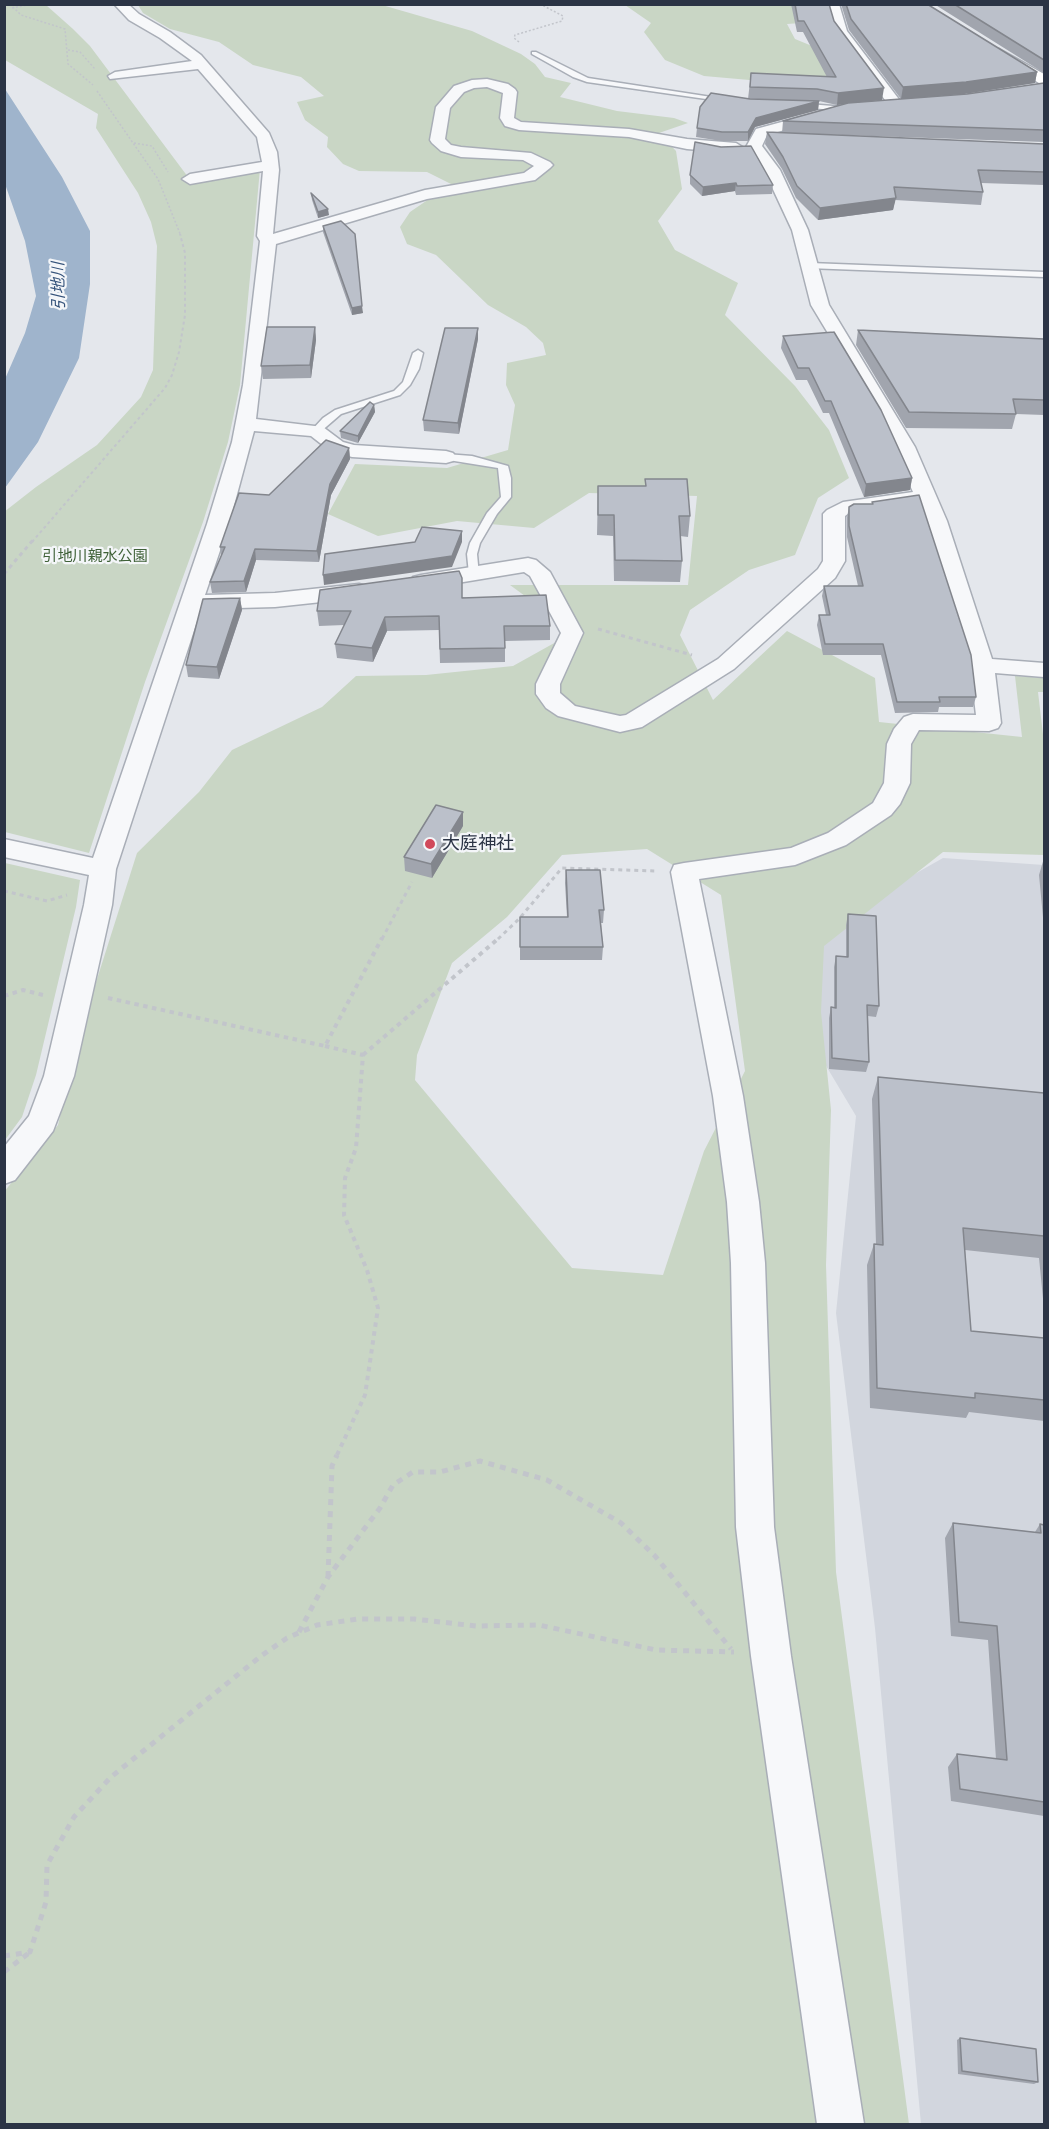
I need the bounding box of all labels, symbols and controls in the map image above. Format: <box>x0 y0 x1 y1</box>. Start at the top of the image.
water label: 引地川 <box>49 262 69 310</box>
park label: 引地川親水公園 <box>43 548 147 566</box>
place label: 大庭神社 <box>442 833 514 855</box>
marker: 大庭神社 <box>423 837 437 851</box>

